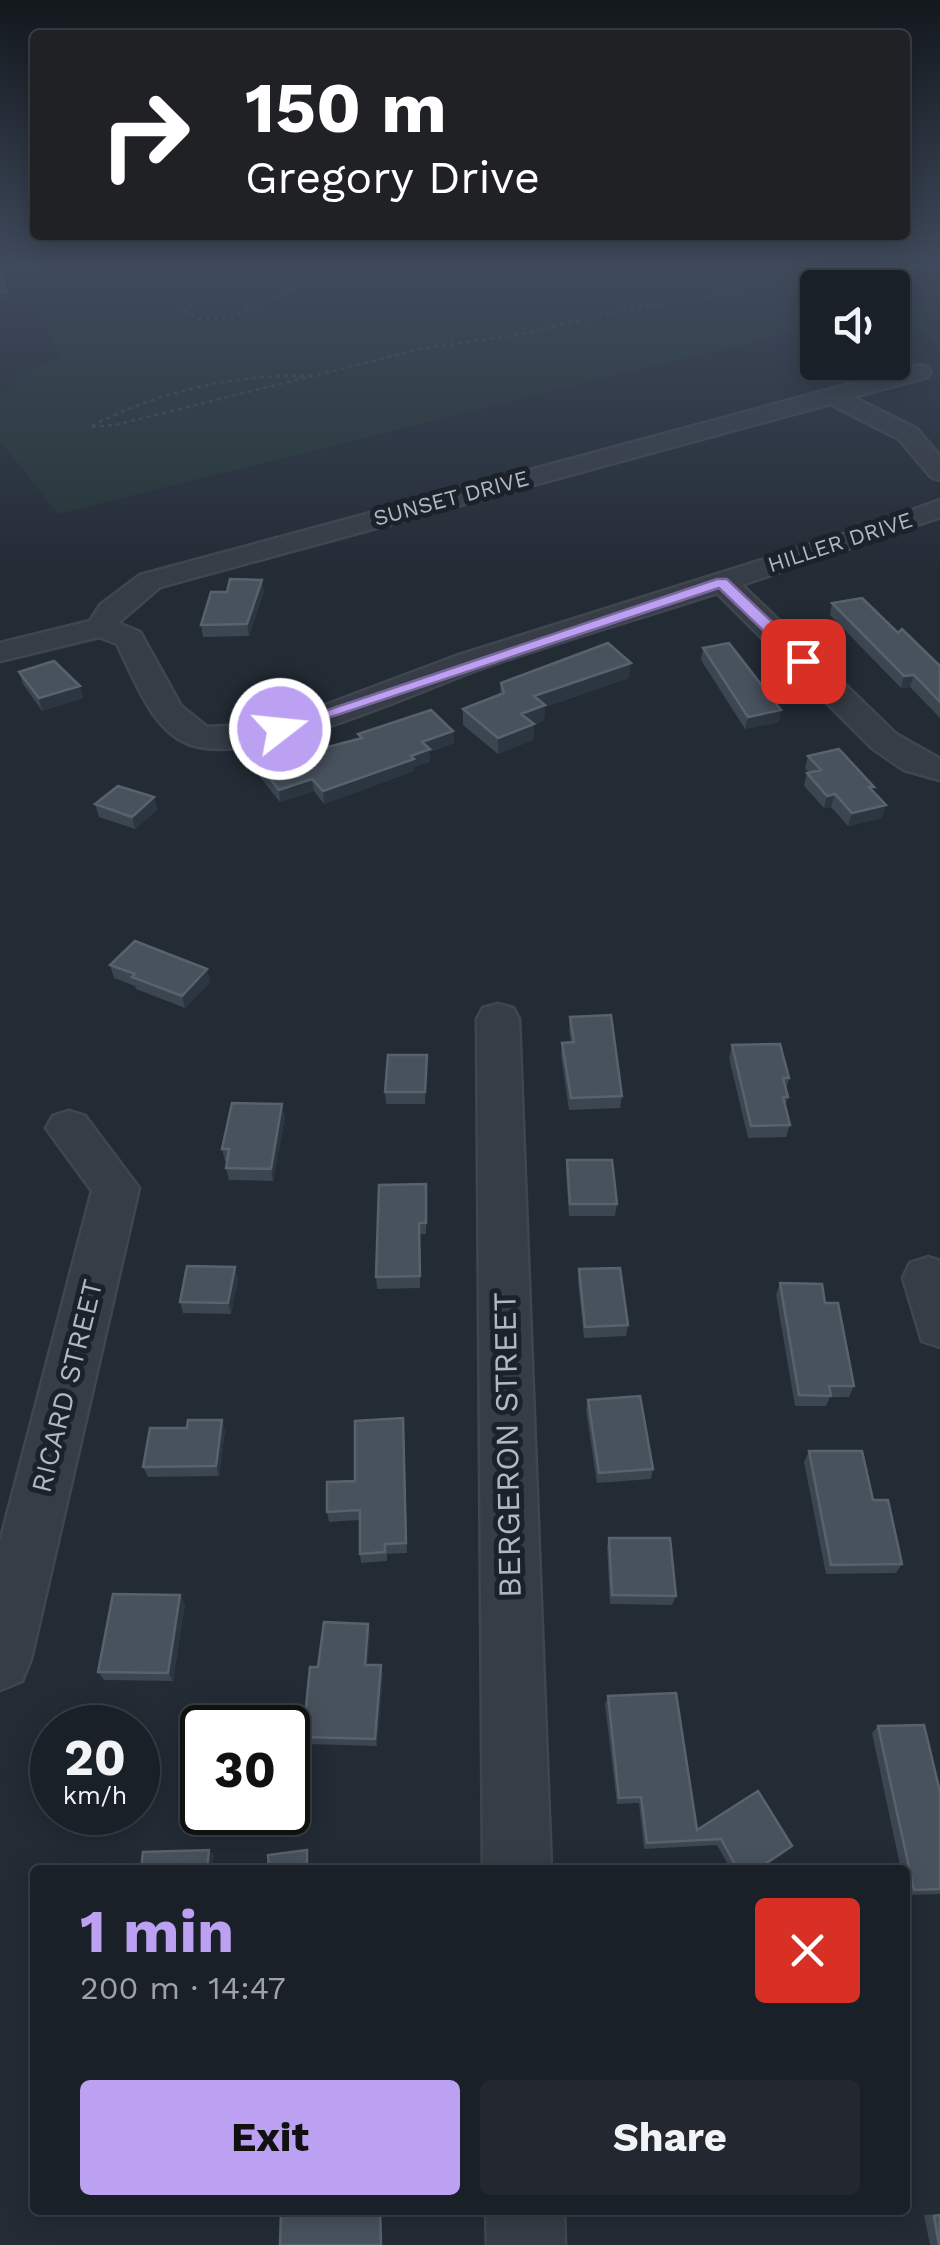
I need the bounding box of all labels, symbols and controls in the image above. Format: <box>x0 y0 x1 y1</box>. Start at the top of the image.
text: 150 m <box>245 67 447 149</box>
icon: right <box>80 70 210 200</box>
text: Gregory Drive <box>245 151 540 204</box>
map controls <box>800 270 910 380</box>
button: sound <box>800 270 910 380</box>
street label: SUNSET DRIVE <box>371 465 531 531</box>
street label: HILLER DRIVE <box>765 507 915 577</box>
pin <box>761 619 846 704</box>
icon: arrive <box>776 634 831 689</box>
position arrow <box>228 677 332 781</box>
street label: RICARD STREET <box>25 1276 109 1496</box>
street label: BERGERON STREET <box>485 1292 529 1598</box>
speed limit sign: 30 <box>180 1705 310 1835</box>
text: 20 <box>64 1728 126 1787</box>
text: km/h <box>63 1781 127 1810</box>
text: 1 min <box>80 1896 234 1967</box>
button: close <box>755 1898 860 2003</box>
text: 200 m · 14:47 <box>80 1969 286 2007</box>
button: Exit <box>80 2080 460 2195</box>
button: Share <box>480 2080 860 2195</box>

